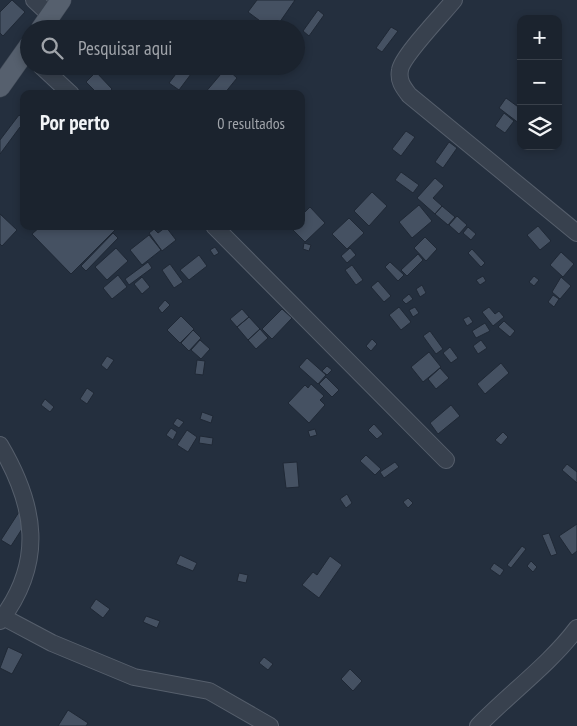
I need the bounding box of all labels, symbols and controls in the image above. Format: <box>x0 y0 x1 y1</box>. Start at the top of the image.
map controls <box>517 15 562 150</box>
button: + <box>517 15 562 60</box>
search box <box>20 20 305 75</box>
icon: search <box>38 34 66 62</box>
text: Pesquisar aqui <box>78 36 172 60</box>
button: − <box>517 60 562 105</box>
button: layers <box>517 105 562 150</box>
text: Por perto <box>40 109 110 136</box>
text: 0 resultados <box>217 113 285 133</box>

